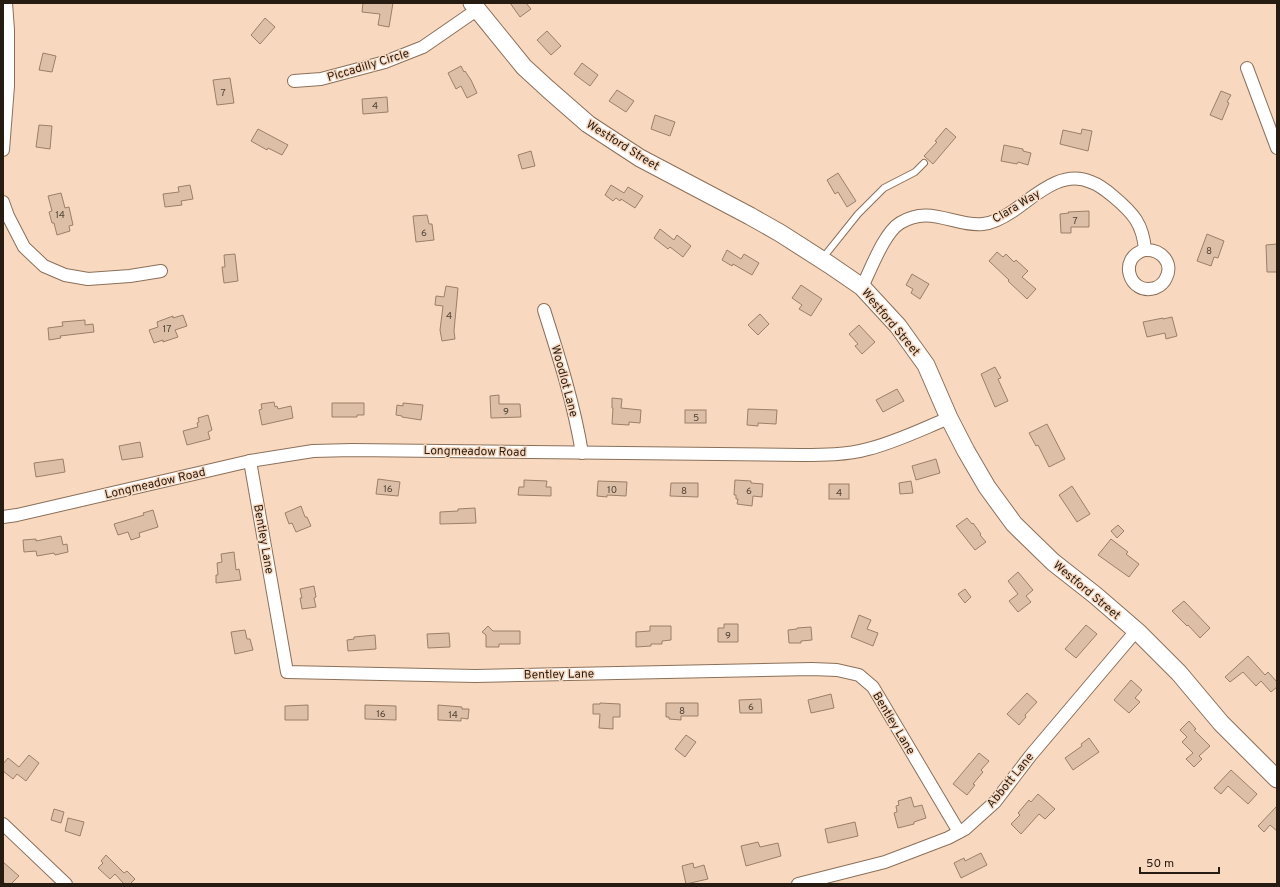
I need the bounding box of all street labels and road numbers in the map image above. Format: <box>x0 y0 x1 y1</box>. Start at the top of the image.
street label: Piccadilly Circle <box>325 46 411 86</box>
street label: Westford Street <box>583 117 662 175</box>
street label: Clara Way <box>990 186 1043 227</box>
street label: Westford Street <box>857 286 923 360</box>
street label: Woodlot Lane <box>547 343 581 419</box>
street label: Longmeadow Road <box>423 443 527 461</box>
street label: Longmeadow Road <box>103 465 207 503</box>
street label: Bentley Lane <box>249 503 277 575</box>
street label: Westford Street <box>1049 558 1123 624</box>
street label: Bentley Lane <box>524 666 594 684</box>
street label: Bentley Lane <box>868 689 918 758</box>
street label: Abbott Lane <box>984 750 1038 812</box>

